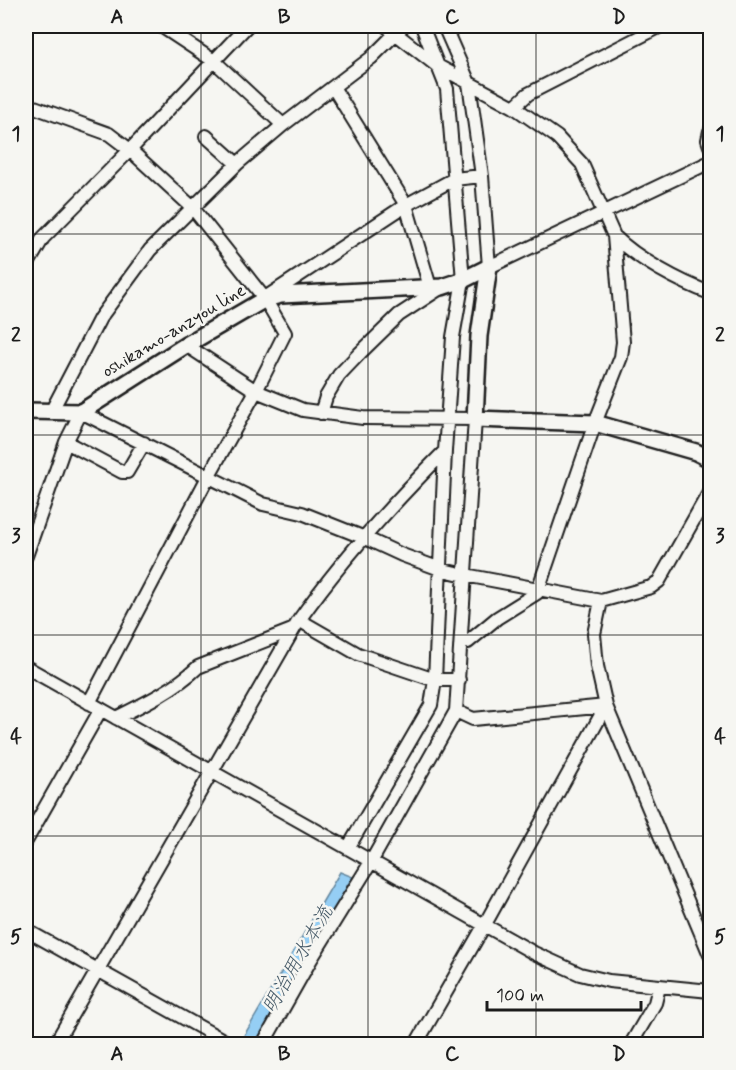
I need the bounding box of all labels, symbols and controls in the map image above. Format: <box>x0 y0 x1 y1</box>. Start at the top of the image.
text: A <box>110 4 124 31</box>
text: B <box>278 4 291 31</box>
text: C <box>445 4 460 31</box>
text: D <box>612 4 626 31</box>
text: 1 <box>12 121 20 148</box>
text: 1 <box>716 121 724 148</box>
street label: oshikamo-anzyou line <box>98 278 250 383</box>
text: 2 <box>11 322 21 349</box>
text: 2 <box>715 322 725 349</box>
text: 3 <box>11 523 21 550</box>
text: 3 <box>715 523 725 550</box>
text: 4 <box>10 724 22 751</box>
text: 4 <box>714 724 726 751</box>
water label: 明治用水本流 <box>256 900 340 1019</box>
text: 5 <box>10 924 22 951</box>
text: 5 <box>714 924 726 951</box>
scale bar <box>487 974 642 1012</box>
text: 100 m <box>496 984 544 1008</box>
text: A <box>110 1041 124 1068</box>
text: B <box>278 1041 291 1068</box>
text: C <box>445 1041 460 1068</box>
text: D <box>612 1041 626 1068</box>

